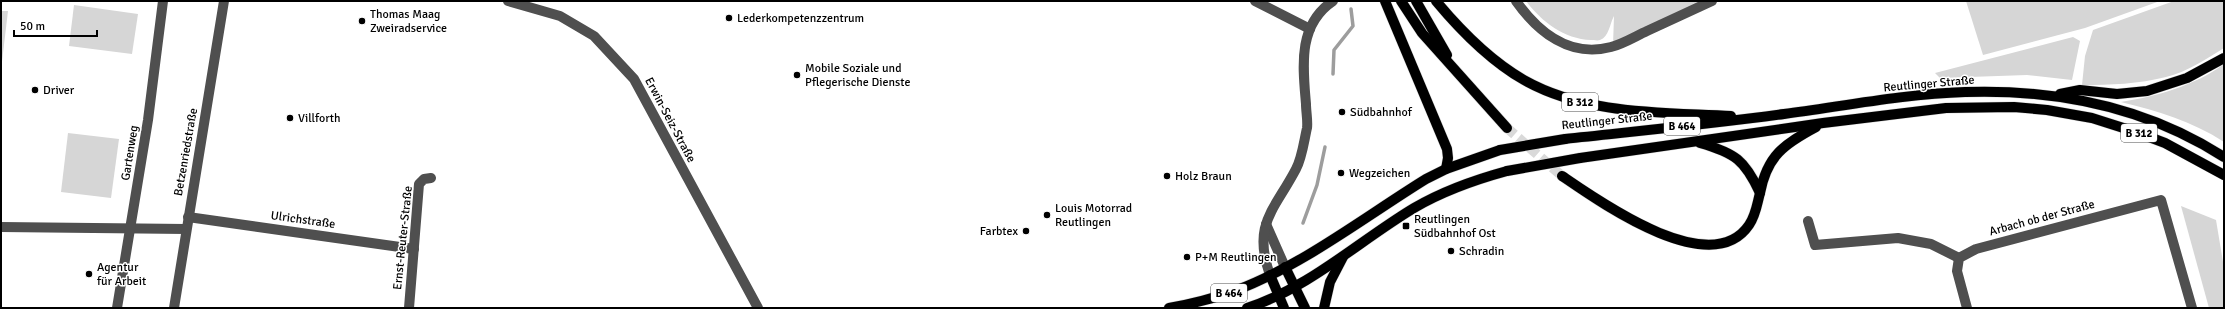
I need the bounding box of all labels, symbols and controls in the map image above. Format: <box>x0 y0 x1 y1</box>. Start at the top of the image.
place label: Thomas Maag Zweiradservice <box>370 7 447 36</box>
place label: Lederkompetenzzentrum <box>737 11 864 26</box>
scale bar <box>14 12 97 38</box>
marker: Lederkompetenzzentrum <box>724 13 734 23</box>
marker: Thomas Maag Zweiradservice <box>357 16 367 26</box>
text: 50 m <box>20 19 45 34</box>
place label: Mobile Soziale und Pflegerische Dienste <box>805 61 910 90</box>
marker: Mobile Soziale und Pflegerische Dienste <box>792 70 802 80</box>
street label: Reutlinger Straße <box>1883 73 1975 95</box>
street label: Erwin-Seiz-Straße <box>641 75 699 165</box>
place label: Driver <box>43 83 75 98</box>
marker: Driver <box>30 85 40 95</box>
road number: B 312 <box>1562 93 1598 111</box>
place label: Südbahnhof <box>1350 105 1413 120</box>
street label: Betzenriedstraße <box>171 107 201 197</box>
marker: Südbahnhof <box>1337 107 1347 117</box>
street label: Reutlinger Straße <box>1561 109 1653 133</box>
place label: Villforth <box>298 111 341 126</box>
marker: Villforth <box>285 113 295 123</box>
road number: B 464 <box>1664 117 1700 135</box>
street label: Gartenweg <box>118 124 142 182</box>
road number: B 312 <box>2121 124 2157 142</box>
place label: Wegzeichen <box>1349 166 1410 181</box>
marker: Wegzeichen <box>1336 168 1346 178</box>
place label: Holz Braun <box>1175 169 1232 184</box>
marker: Holz Braun <box>1162 171 1172 181</box>
street label: Ernst-Reuter-Straße <box>390 185 416 291</box>
street label: Arbach ob der Straße <box>1988 197 2096 239</box>
place label: Louis Motorrad Reutlingen <box>1055 201 1132 230</box>
street label: Ulrichstraße <box>270 208 336 232</box>
marker: Louis Motorrad Reutlingen <box>1042 210 1052 220</box>
place label: Reutlingen Südbahnhof Ost <box>1414 212 1496 241</box>
marker: Reutlingen Südbahnhof Ost <box>1401 221 1411 231</box>
place label: Farbtex <box>980 224 1018 239</box>
marker: Farbtex <box>1021 226 1031 236</box>
place label: Schradin <box>1459 244 1504 259</box>
marker: Schradin <box>1446 246 1456 256</box>
place label: P+M Reutlingen <box>1195 250 1277 265</box>
marker: P+M Reutlingen <box>1182 252 1192 262</box>
place label: Agentur für Arbeit <box>97 260 146 289</box>
marker: Agentur für Arbeit <box>84 269 94 279</box>
road number: B 464 <box>1211 284 1247 302</box>

